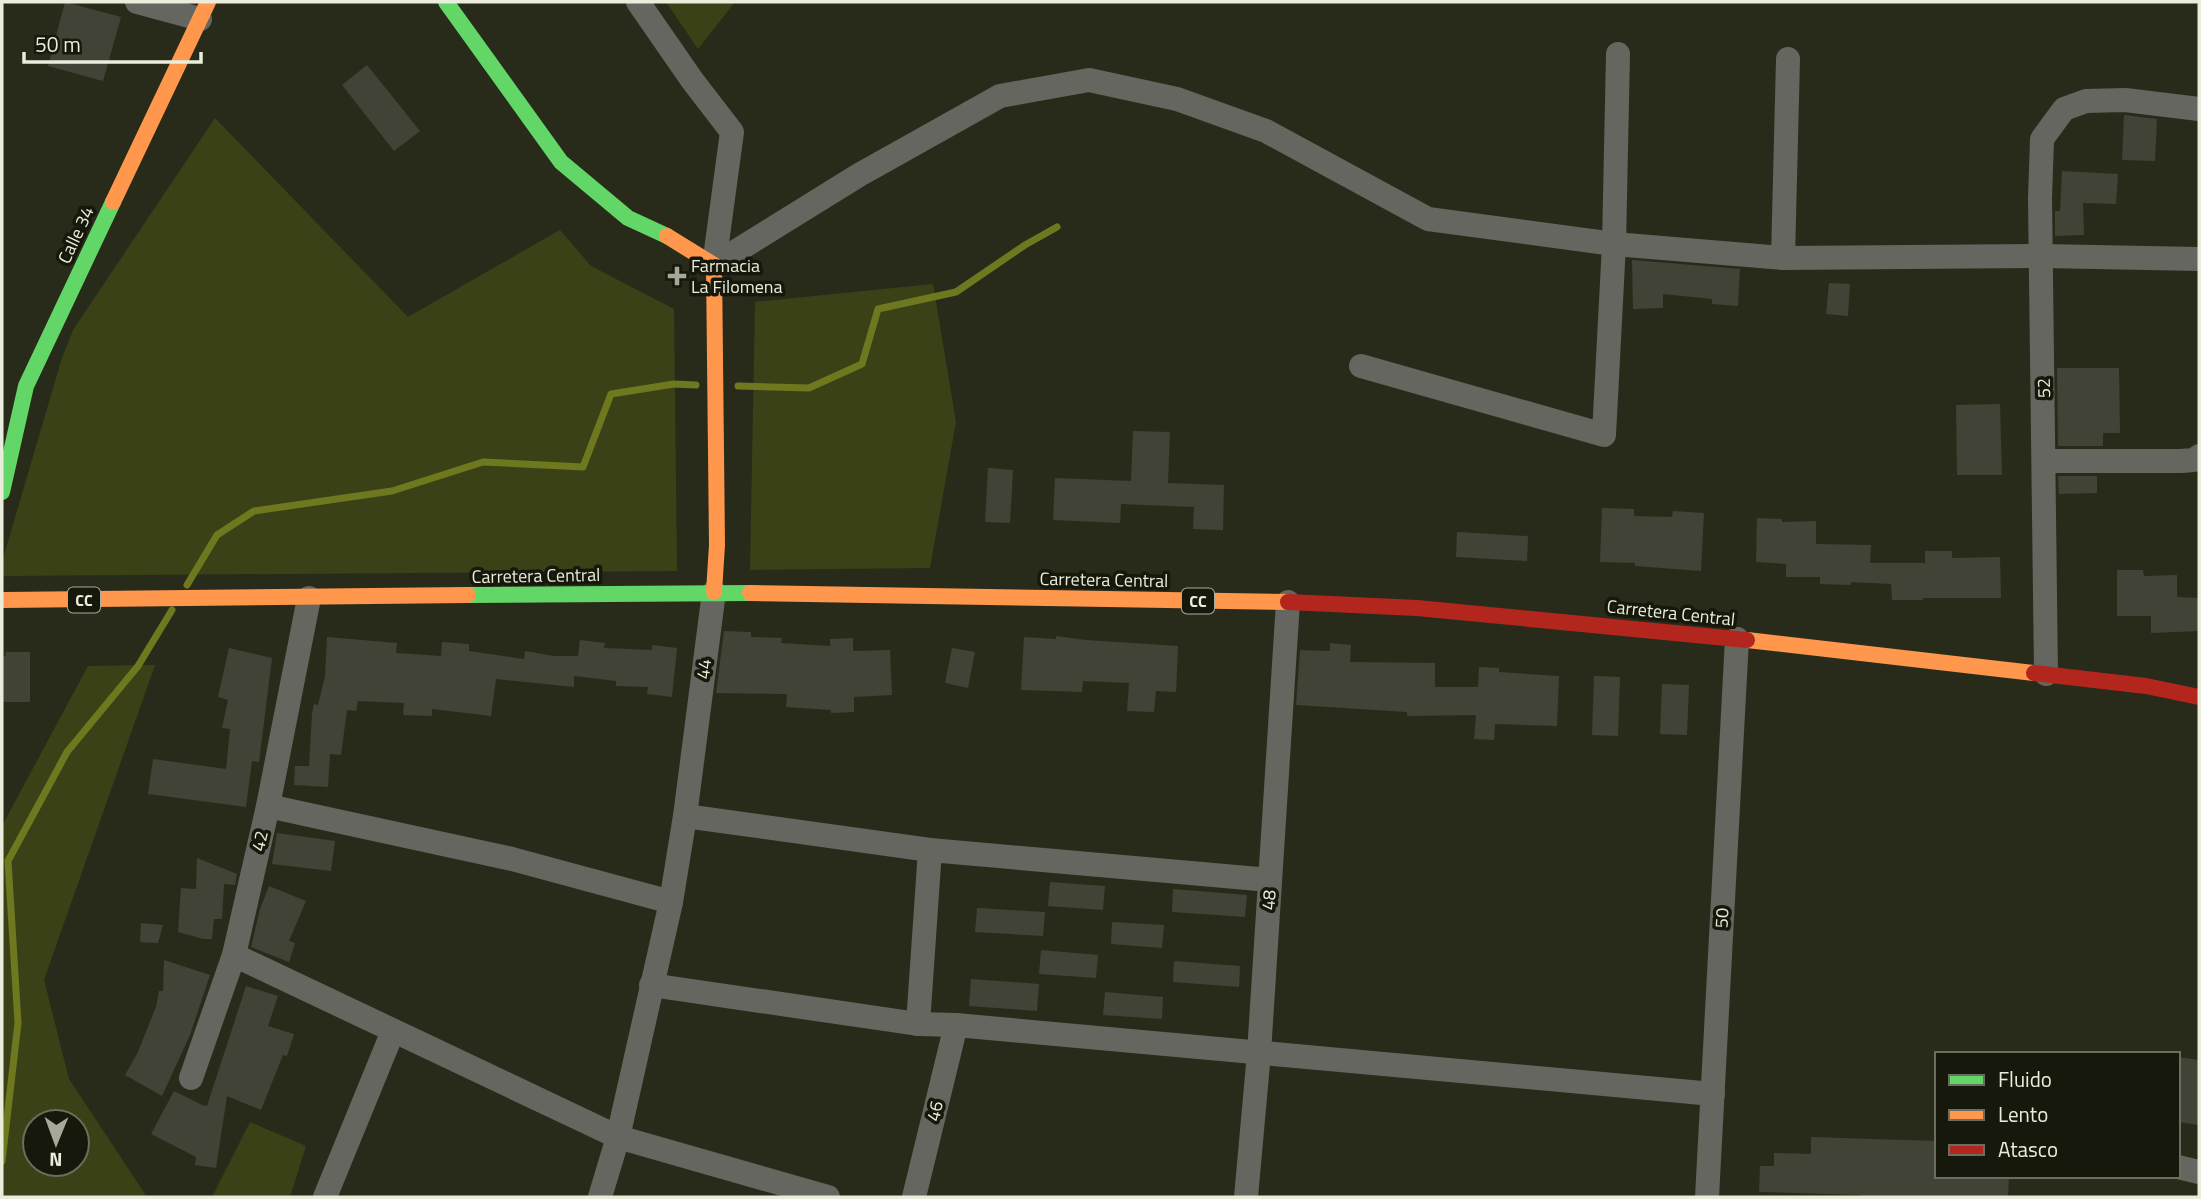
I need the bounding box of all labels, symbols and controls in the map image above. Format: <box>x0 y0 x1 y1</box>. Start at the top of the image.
scale bar <box>24 21 201 65</box>
text: 50 m <box>35 28 81 60</box>
street label: Calle 34 <box>51 202 101 268</box>
place label: Farmacia La Filomena <box>691 252 783 300</box>
marker: Farmacia La Filomena <box>669 268 685 284</box>
street label: 52 <box>2030 378 2057 398</box>
street label: Carretera Central <box>471 561 601 590</box>
street label: Carretera Central <box>1039 565 1169 594</box>
road number: CC <box>68 587 100 612</box>
road number: CC <box>1182 588 1214 614</box>
street label: Carretera Central <box>1606 592 1737 633</box>
street label: 44 <box>689 657 718 681</box>
street label: 42 <box>244 828 275 854</box>
street label: 48 <box>1254 889 1283 911</box>
street label: 50 <box>1707 907 1736 929</box>
legend <box>1935 1052 2180 1178</box>
text: Fluido <box>1998 1063 2052 1095</box>
street label: 46 <box>919 1098 950 1124</box>
text: Lento <box>1998 1098 2048 1130</box>
north arrow <box>21 1108 91 1178</box>
text: Atasco <box>1998 1133 2058 1165</box>
text: N <box>49 1146 63 1175</box>

